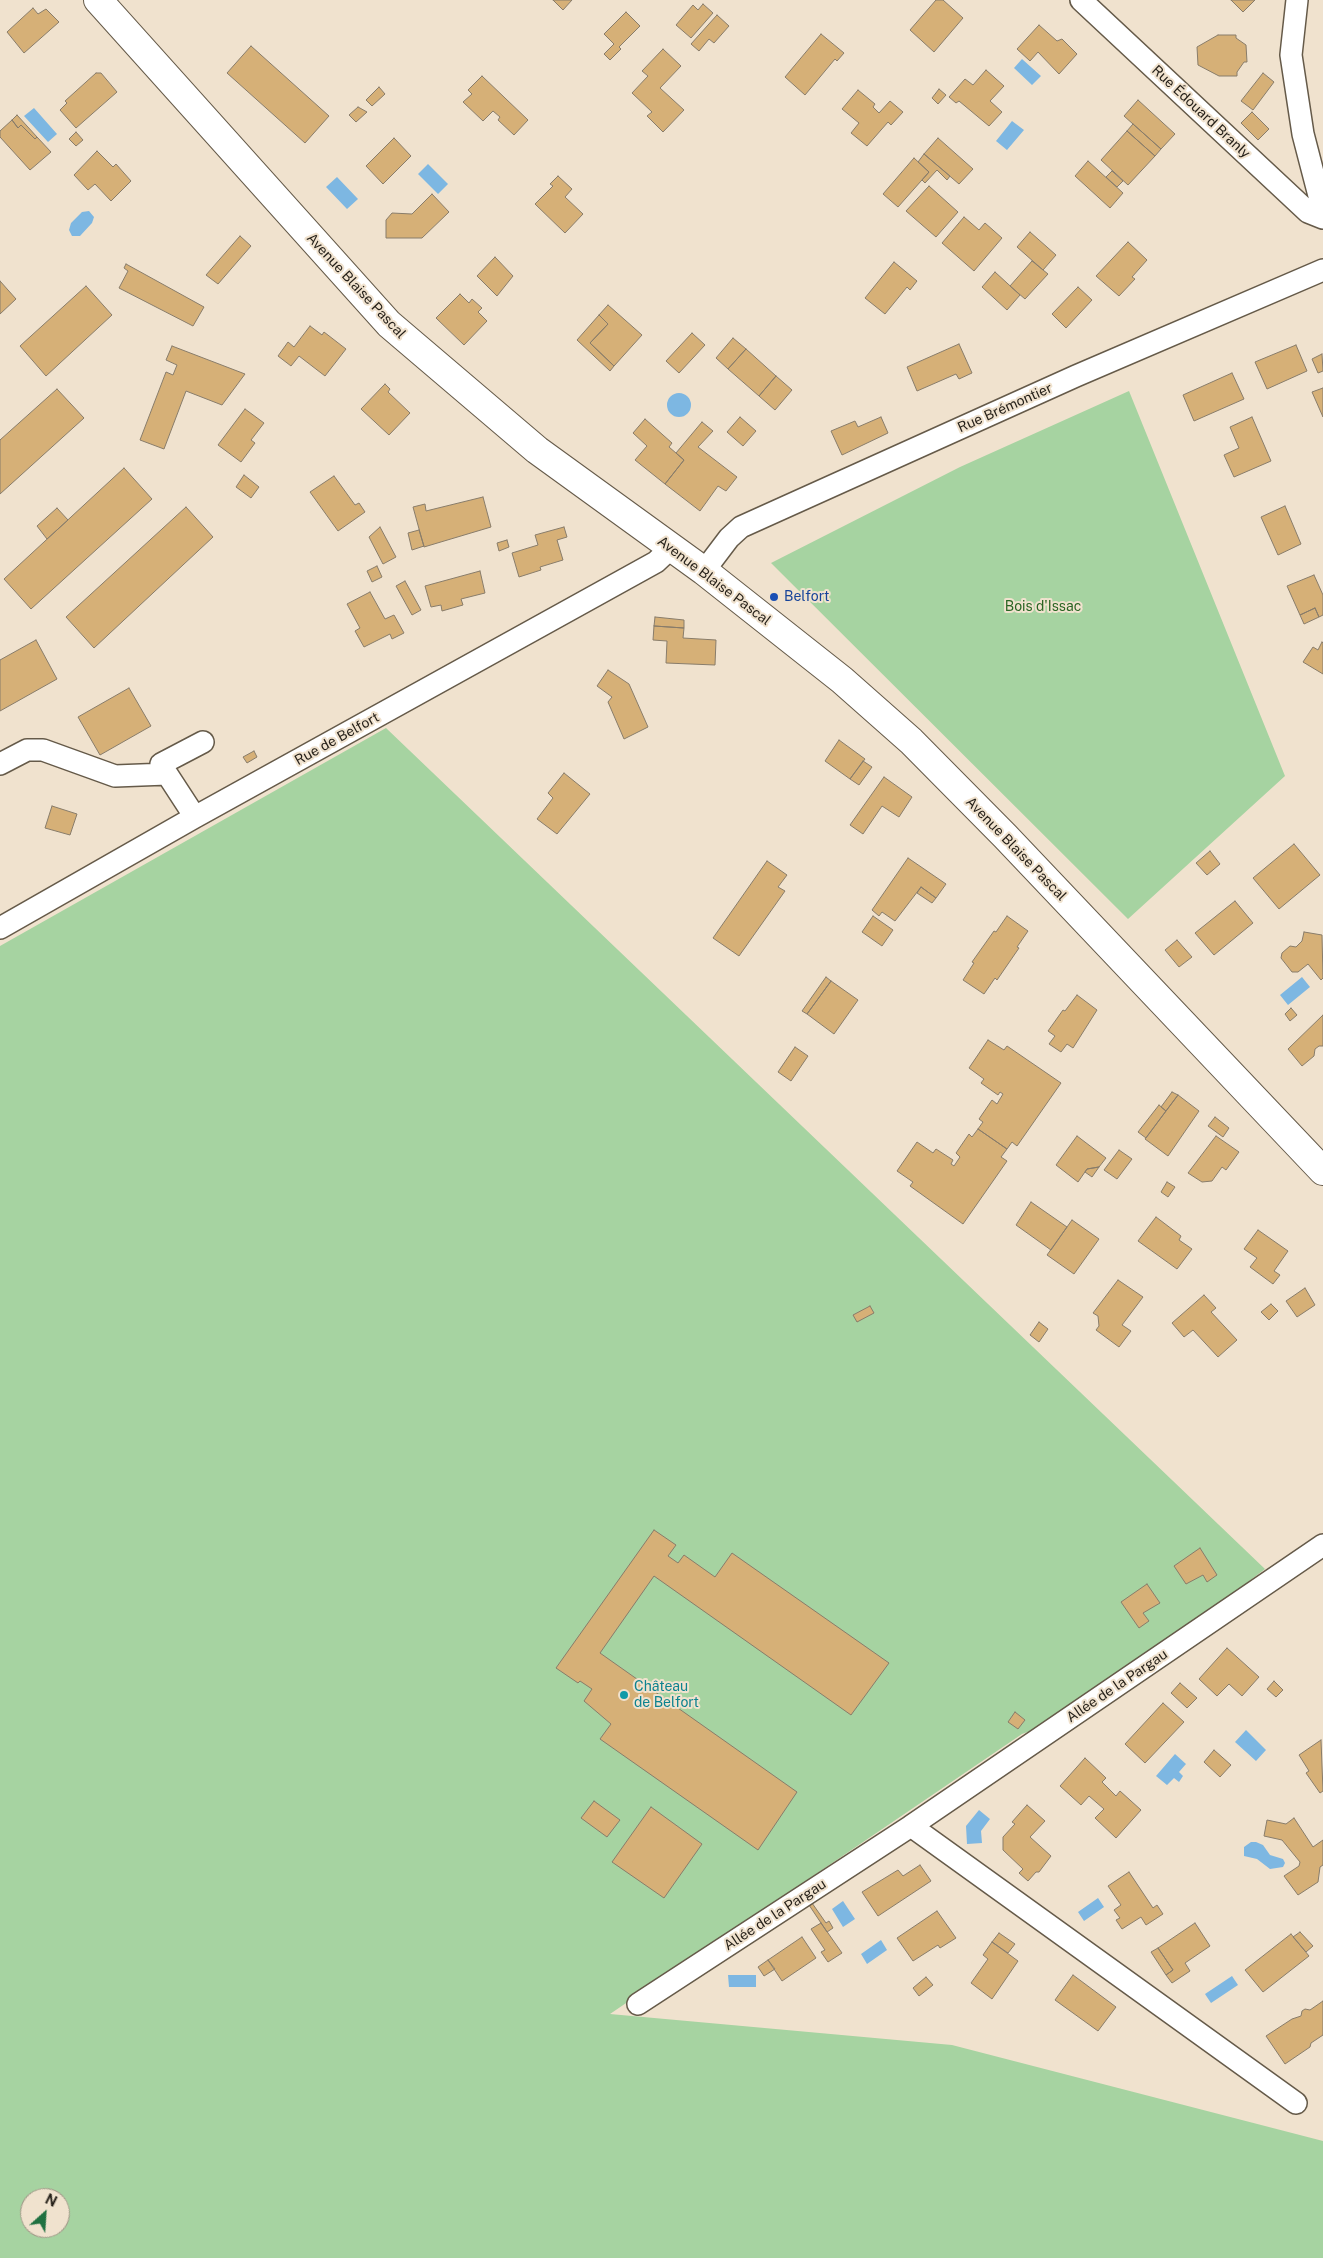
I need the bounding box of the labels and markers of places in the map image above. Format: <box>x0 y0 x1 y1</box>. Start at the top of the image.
place label: Belfort <box>784 589 829 605</box>
marker: Belfort <box>768 591 780 603</box>
place label: Château de Belfort <box>634 1679 699 1711</box>
marker: Château de Belfort <box>618 1689 630 1701</box>

